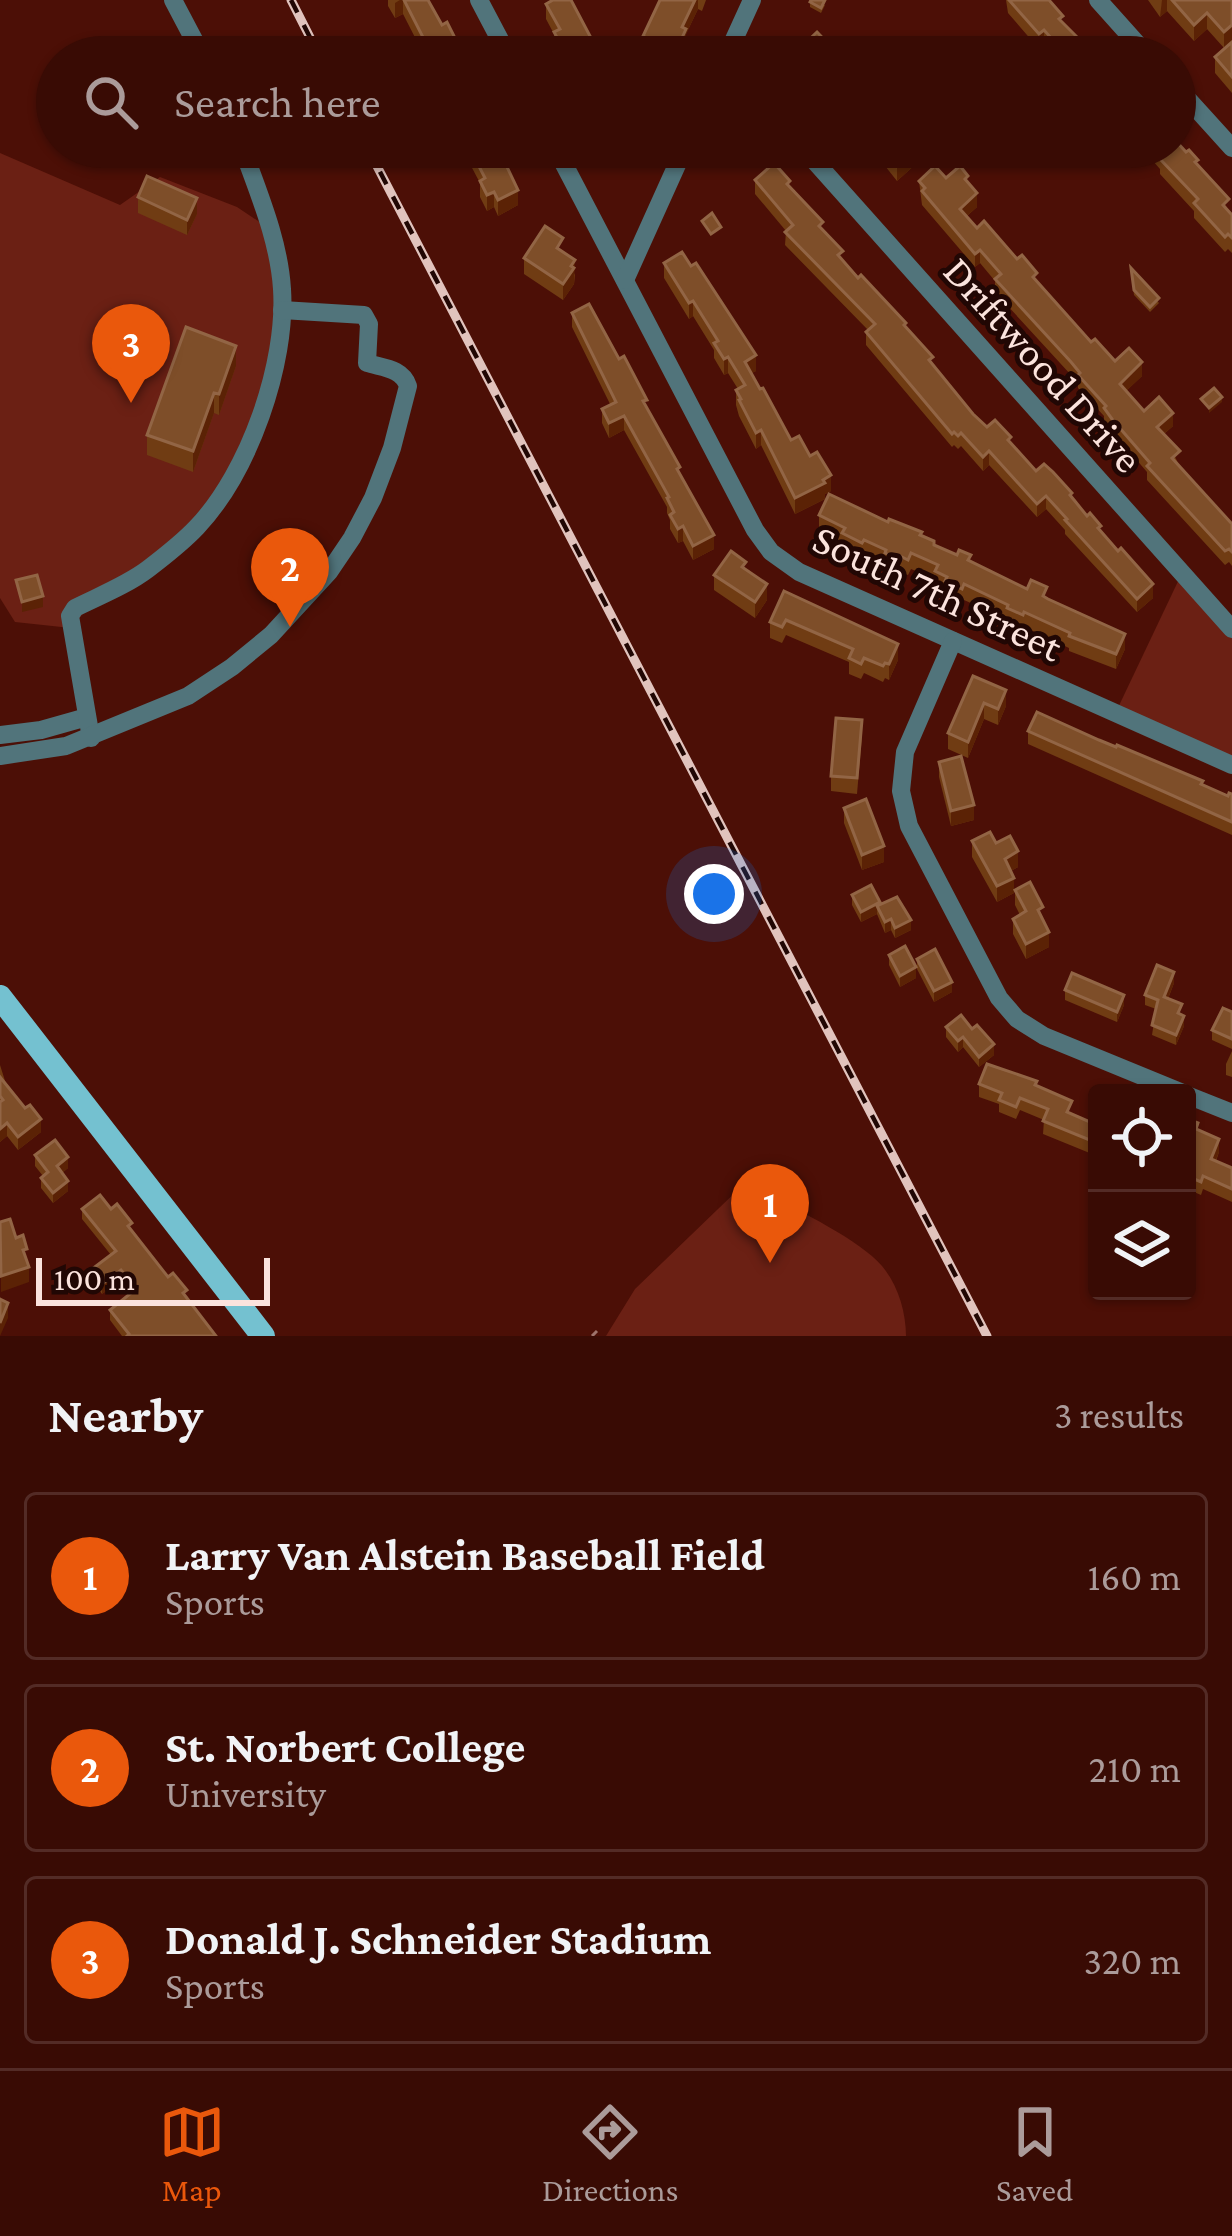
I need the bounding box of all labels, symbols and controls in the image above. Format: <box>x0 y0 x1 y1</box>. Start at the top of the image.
search box <box>36 36 1196 168</box>
icon: search <box>78 69 144 135</box>
text: Search here <box>174 77 381 127</box>
street label: Driftwood Drive <box>935 247 1153 482</box>
pin: 3 <box>92 304 170 403</box>
street label: South 7th Street <box>806 514 1071 671</box>
pin: 2 <box>251 528 329 627</box>
your location <box>684 864 744 924</box>
map controls <box>1088 1084 1196 1300</box>
button: locate <box>1088 1084 1196 1192</box>
pin: 1 <box>731 1164 809 1263</box>
button: layers <box>1088 1192 1196 1300</box>
scale bar <box>36 1252 270 1305</box>
text: 100 m <box>54 1260 135 1297</box>
text: Nearby <box>48 1386 203 1443</box>
text: 3 results <box>1054 1393 1184 1436</box>
text: Larry Van Alstein Baseball Field <box>165 1530 765 1580</box>
text: 1 <box>83 1555 97 1598</box>
text: 160 m <box>1088 1555 1181 1598</box>
text: Sports <box>165 1580 265 1623</box>
text: St. Norbert College <box>165 1722 526 1772</box>
text: 2 <box>80 1747 100 1790</box>
text: 210 m <box>1089 1747 1181 1790</box>
text: University <box>165 1772 326 1815</box>
text: Donald J. Schneider Stadium <box>165 1914 711 1964</box>
text: 3 <box>80 1939 100 1982</box>
text: 320 m <box>1083 1939 1181 1982</box>
text: Sports <box>165 1964 265 2007</box>
tab: Map <box>159 2099 225 2208</box>
tab: Directions <box>542 2099 679 2208</box>
tab: Saved <box>996 2099 1073 2208</box>

